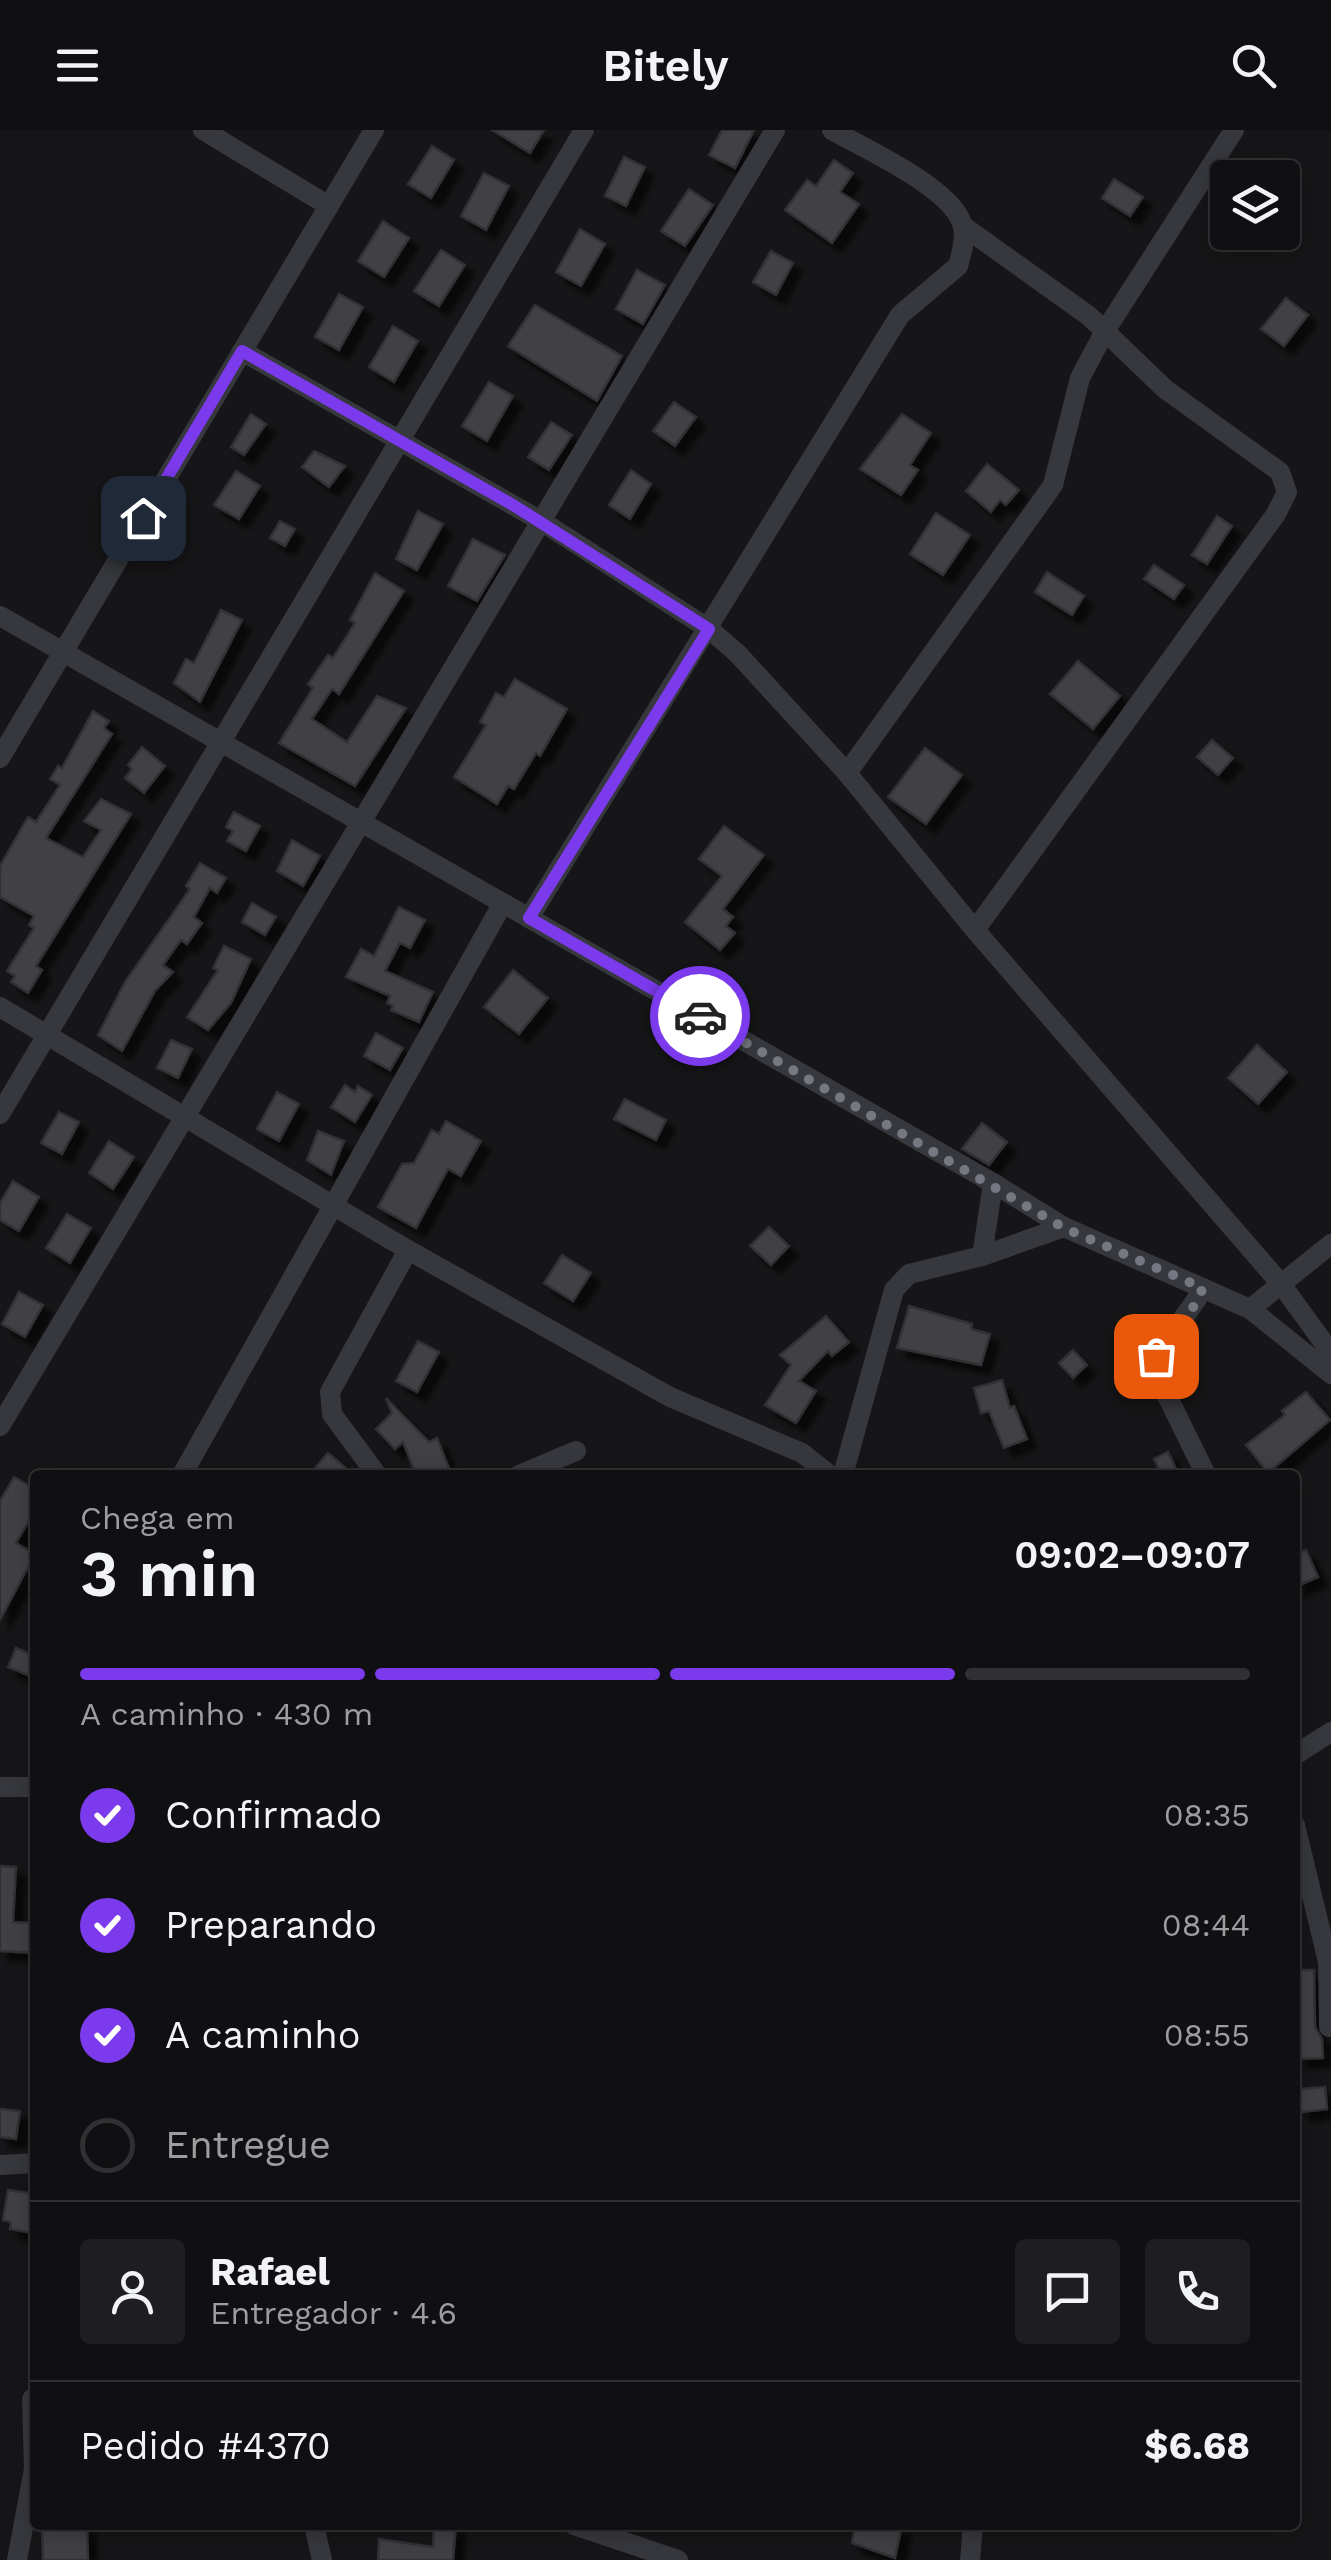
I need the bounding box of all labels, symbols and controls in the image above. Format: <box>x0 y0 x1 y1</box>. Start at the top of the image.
icon: menu <box>50 38 105 93</box>
icon: search <box>1226 38 1281 93</box>
text: Bitely <box>602 39 729 92</box>
map controls <box>1210 160 1300 250</box>
button: layers <box>1210 160 1300 250</box>
pin <box>101 476 186 561</box>
icon: home <box>116 491 171 546</box>
courier <box>650 966 750 1066</box>
icon: car <box>673 989 728 1044</box>
pin <box>1114 1314 1199 1399</box>
icon: bag <box>1129 1329 1184 1384</box>
text: Chega em <box>80 1499 235 1537</box>
text: 09:02–09:07 <box>1014 1533 1250 1577</box>
text: 3 min <box>80 1536 258 1612</box>
text: A caminho · 430 m <box>80 1695 373 1733</box>
icon: check <box>80 1788 135 1843</box>
text: Confirmado <box>165 1793 382 1837</box>
text: 08:35 <box>1164 1796 1250 1834</box>
icon: check <box>80 1898 135 1953</box>
text: Preparando <box>165 1903 377 1947</box>
text: 08:44 <box>1162 1906 1250 1944</box>
icon: check <box>80 2008 135 2063</box>
text: A caminho <box>165 2013 360 2057</box>
text: 08:55 <box>1164 2016 1250 2054</box>
text: Entregue <box>165 2123 331 2167</box>
button: person <box>80 2239 185 2344</box>
button: chat <box>1015 2239 1120 2344</box>
button: phone <box>1145 2239 1250 2344</box>
text: Rafael <box>210 2250 330 2294</box>
text: Entregador · 4.6 <box>210 2294 457 2332</box>
text: Pedido #4370 <box>80 2424 331 2468</box>
text: $6.68 <box>1144 2424 1250 2468</box>

